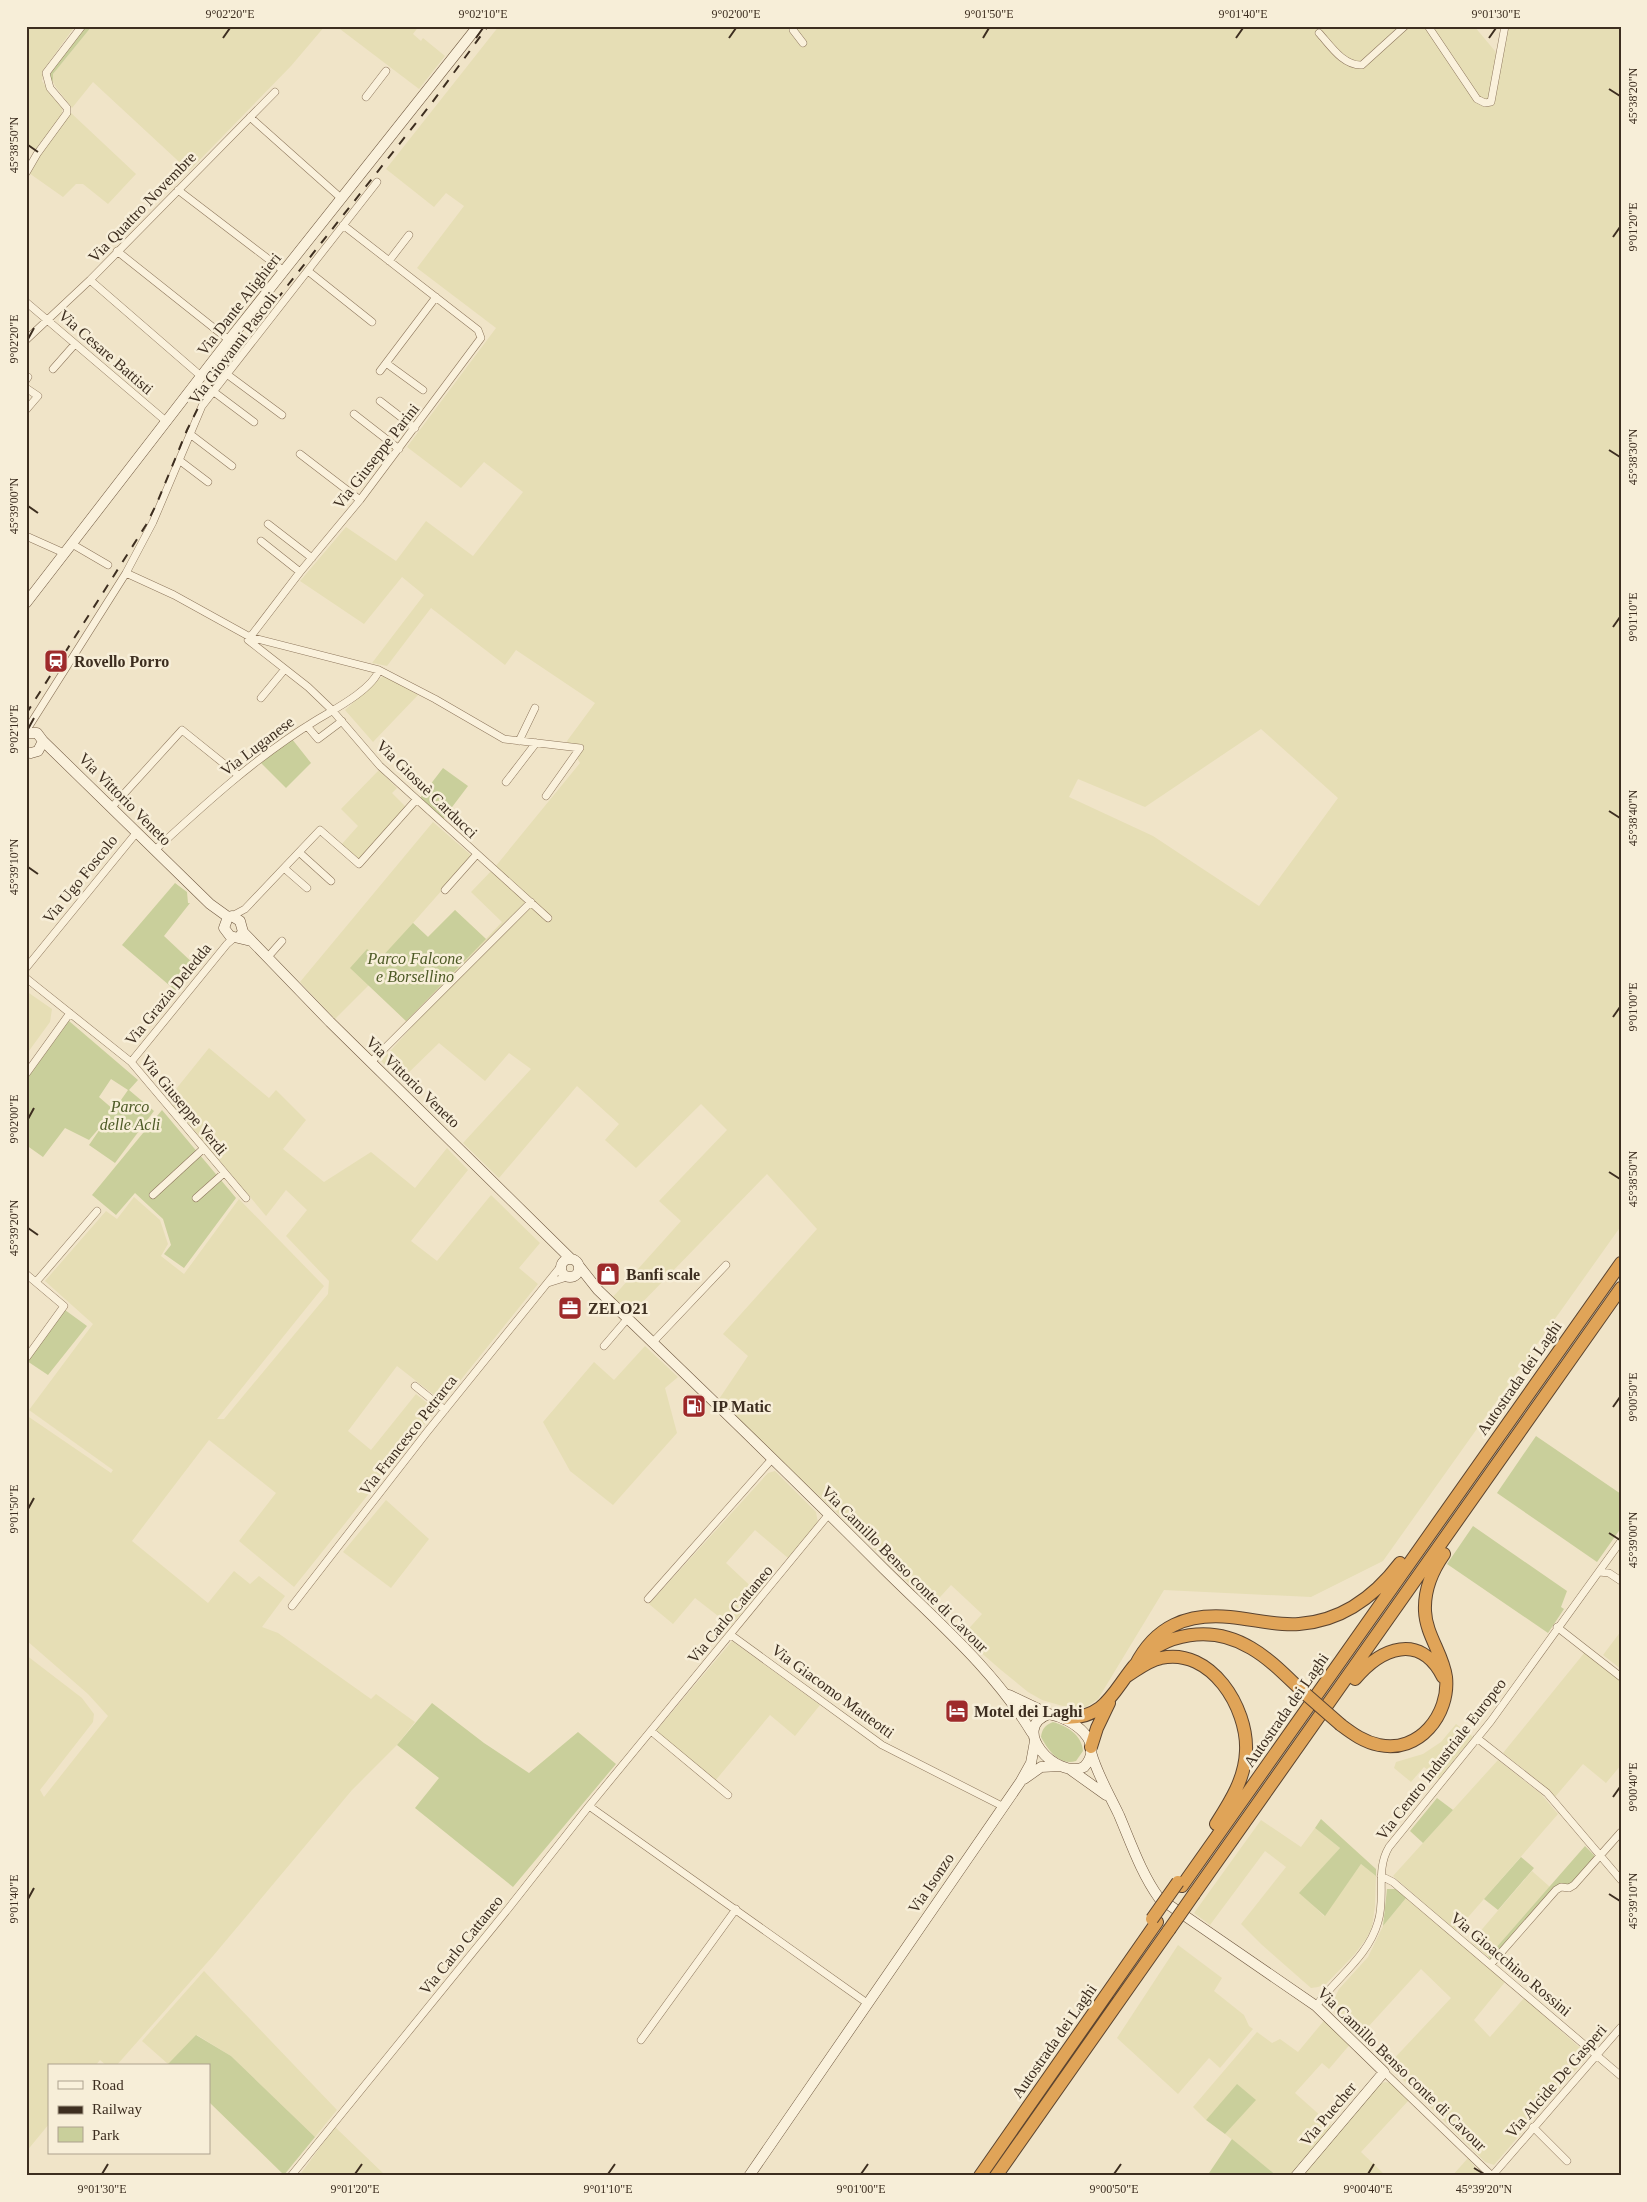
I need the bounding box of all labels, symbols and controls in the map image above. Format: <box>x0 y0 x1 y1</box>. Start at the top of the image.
text: 9°02'20"E <box>205 7 255 21</box>
text: 9°02'10"E <box>458 7 508 21</box>
text: 9°02'00"E <box>711 7 761 21</box>
text: 9°01'50"E <box>964 7 1014 21</box>
text: 9°01'40"E <box>1218 7 1268 21</box>
text: 9°01'30"E <box>1471 7 1521 21</box>
text: 45°38'20"N <box>1626 67 1640 124</box>
text: 45°38'50"N <box>7 116 21 173</box>
street label: Via Quattro Novembre <box>85 148 199 266</box>
text: 9°01'20"E <box>1626 202 1640 252</box>
street label: Via Dante Alighieri <box>194 249 285 359</box>
street label: Via Giovanni Pascoli <box>185 288 281 407</box>
street label: Via Cesare Battisti <box>55 306 157 398</box>
text: 9°02'20"E <box>7 314 21 364</box>
street label: Via Giuseppe Parini <box>330 400 423 513</box>
text: 45°38'30"N <box>1626 428 1640 485</box>
text: 45°39'00"N <box>7 477 21 534</box>
text: 9°01'10"E <box>1626 592 1640 642</box>
station icon: Rovello Porro <box>43 648 69 674</box>
place label: Rovello Porro <box>74 653 169 670</box>
text: 9°02'10"E <box>7 704 21 754</box>
street label: Via Luganese <box>217 713 298 780</box>
street label: Via Giosuè Carducci <box>373 737 481 842</box>
street label: Via Vittorio Veneto <box>75 749 175 849</box>
text: 45°38'40"N <box>1626 789 1640 846</box>
street label: Via Ugo Foscolo <box>39 832 121 927</box>
text: 45°39'10"N <box>7 838 21 895</box>
street label: Via Grazia Deledda <box>122 940 214 1048</box>
park label: Parco Falcone e Borsellino <box>367 950 462 985</box>
text: 9°01'00"E <box>1626 982 1640 1032</box>
street label: Via Vittorio Veneto <box>363 1033 463 1131</box>
street label: Via Giuseppe Verdi <box>137 1052 231 1159</box>
text: 9°02'00"E <box>7 1094 21 1144</box>
park label: Parco delle Acli <box>100 1098 160 1133</box>
text: 45°38'50"N <box>1626 1150 1640 1207</box>
text: 45°39'20"N <box>7 1199 21 1256</box>
shop icon: Banfi scale <box>595 1261 621 1287</box>
place label: Banfi scale <box>626 1266 700 1283</box>
office icon: ZELO21 <box>557 1295 583 1321</box>
place label: ZELO21 <box>588 1300 648 1317</box>
street label: Autostrada dei Laghi <box>1473 1317 1566 1439</box>
street label: Via Francesco Petrarca <box>356 1372 460 1498</box>
text: 9°00'50"E <box>1626 1372 1640 1422</box>
fuel station icon: IP Matic <box>681 1393 707 1419</box>
place label: IP Matic <box>712 1398 771 1415</box>
street label: Via Camillo Benso conte di Cavour <box>818 1482 992 1656</box>
text: 9°01'50"E <box>7 1484 21 1534</box>
text: 45°39'00"N <box>1626 1511 1640 1568</box>
street label: Via Carlo Cattaneo <box>684 1562 776 1666</box>
street label: Via Giacomo Matteotti <box>768 1641 898 1742</box>
street label: Autostrada dei Laghi <box>1240 1649 1333 1771</box>
street label: Via Centro Industriale Europeo <box>1373 1675 1510 1844</box>
hotel icon: Motel dei Laghi <box>944 1698 970 1724</box>
place label: Motel dei Laghi <box>974 1703 1083 1721</box>
text: 9°00'40"E <box>1626 1762 1640 1812</box>
street label: Via Isonzo <box>905 1850 957 1916</box>
text: 45°39'10"N <box>1626 1872 1640 1929</box>
text: 9°01'40"E <box>7 1874 21 1924</box>
street label: Via Carlo Cattaneo <box>416 1892 506 1998</box>
street label: Via Gioacchino Rossini <box>1447 1909 1575 2020</box>
street label: Autostrada dei Laghi <box>1008 1980 1101 2102</box>
street label: Via Camillo Benso conte di Cavour <box>1314 1984 1490 2155</box>
street label: Via Alcide De Gasperi <box>1502 2021 1611 2142</box>
legend <box>48 2064 210 2154</box>
text: Road <box>92 2077 124 2093</box>
street label: Via Puecher <box>1297 2078 1360 2149</box>
text: Railway <box>92 2101 142 2117</box>
text: Park <box>92 2127 120 2143</box>
text: 9°01'30"E <box>77 2182 127 2196</box>
text: 9°01'20"E <box>330 2182 380 2196</box>
text: 9°01'10"E <box>583 2182 633 2196</box>
text: 9°01'00"E <box>836 2182 886 2196</box>
text: 9°00'50"E <box>1089 2182 1139 2196</box>
text: 9°00'40"E <box>1343 2182 1393 2196</box>
text: 45°39'20"N <box>1456 2182 1513 2196</box>

